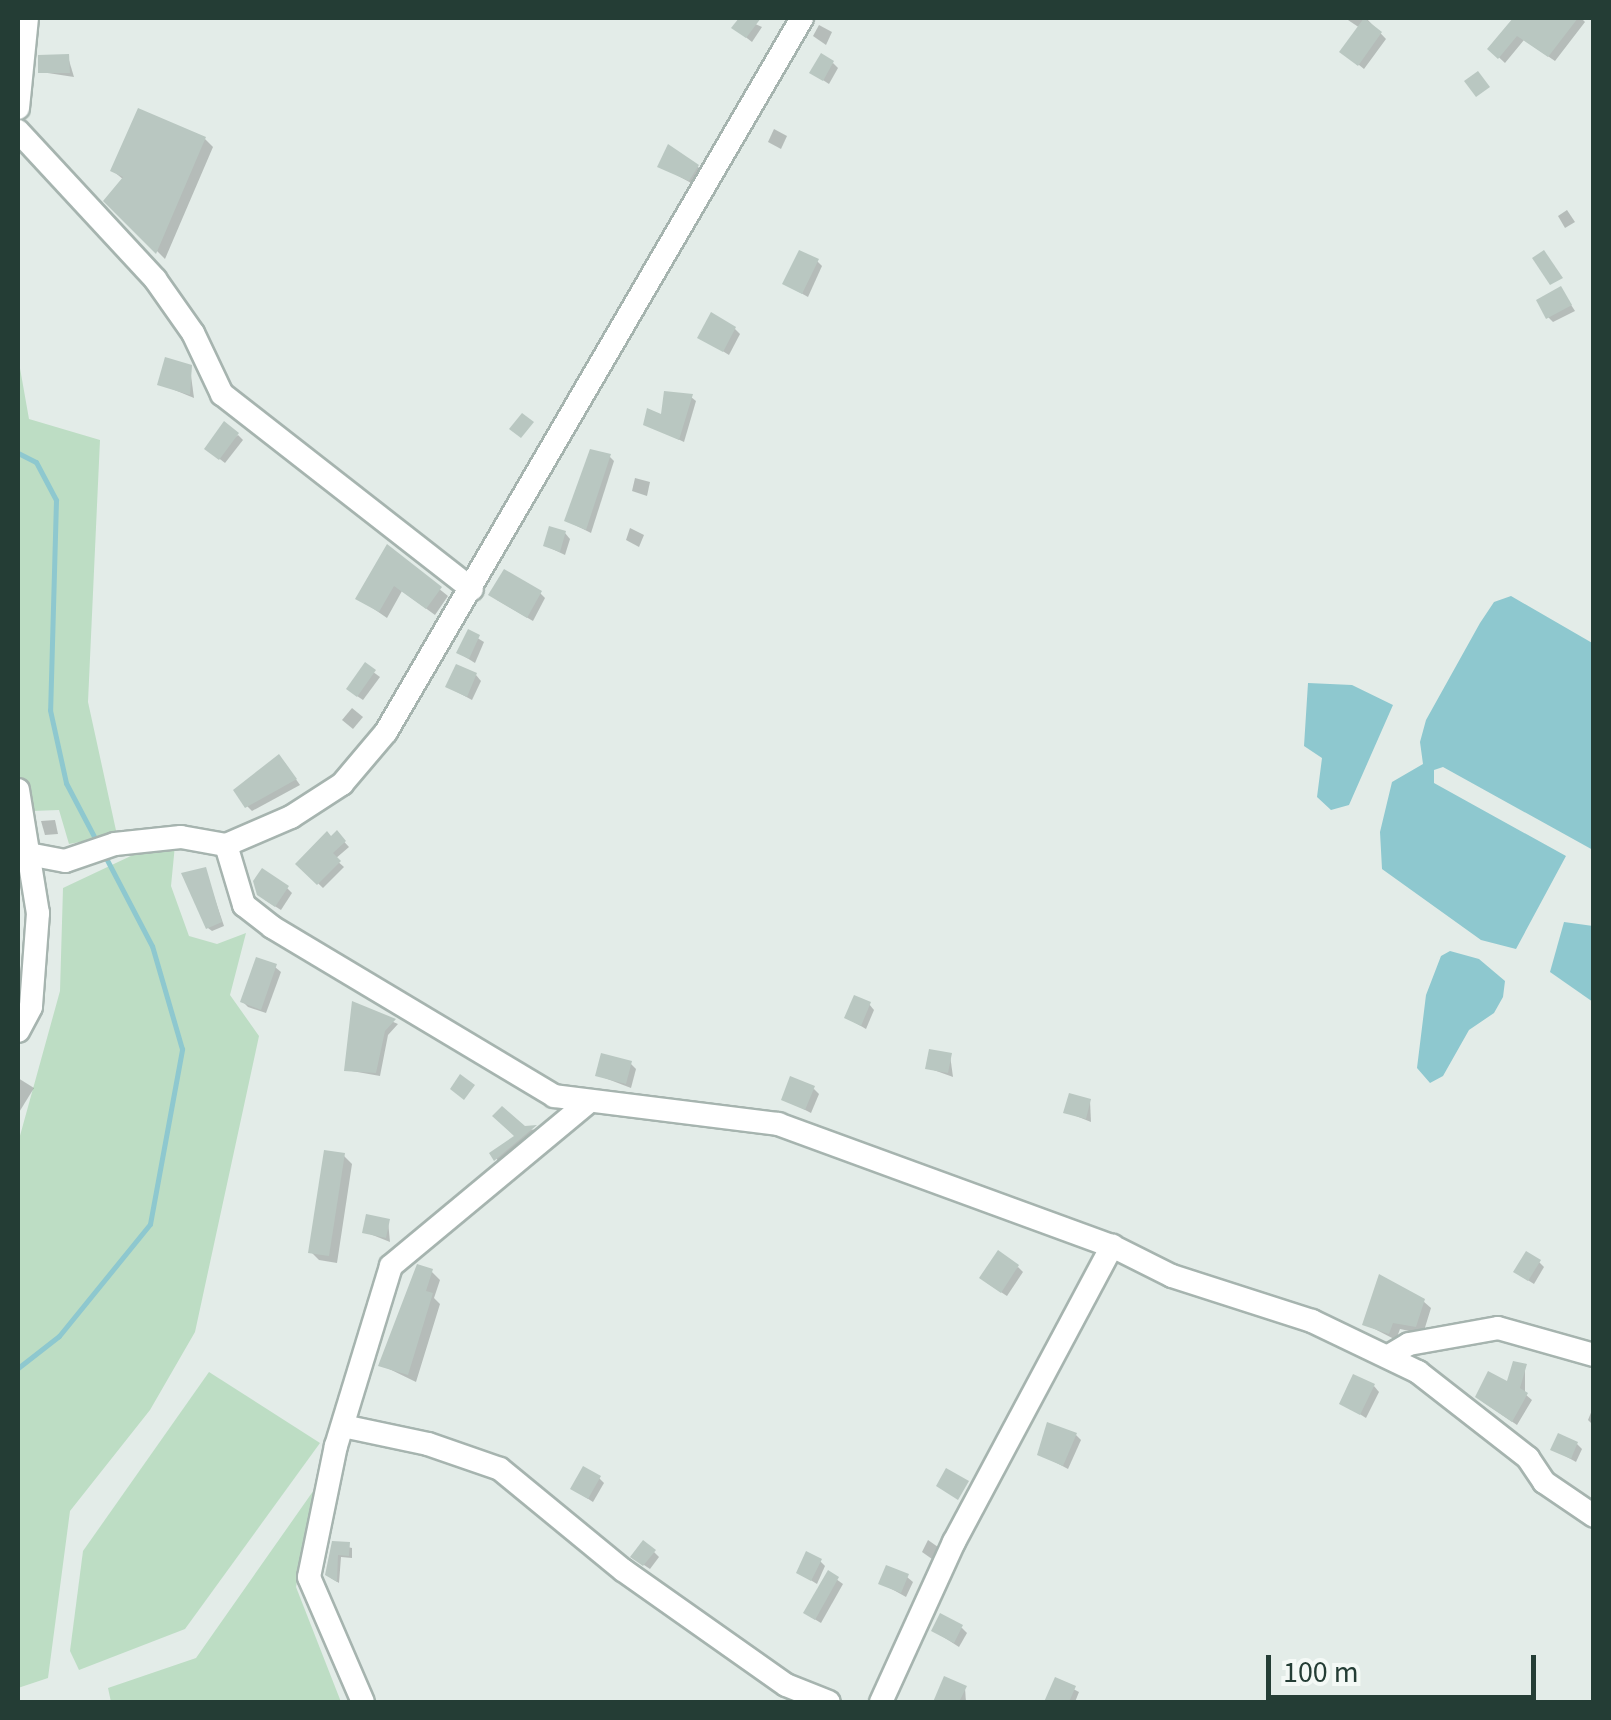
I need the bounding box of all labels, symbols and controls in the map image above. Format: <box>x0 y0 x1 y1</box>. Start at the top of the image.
scale bar <box>1271 1635 1541 1697</box>
text: 100 m <box>1283 1651 1359 1694</box>

